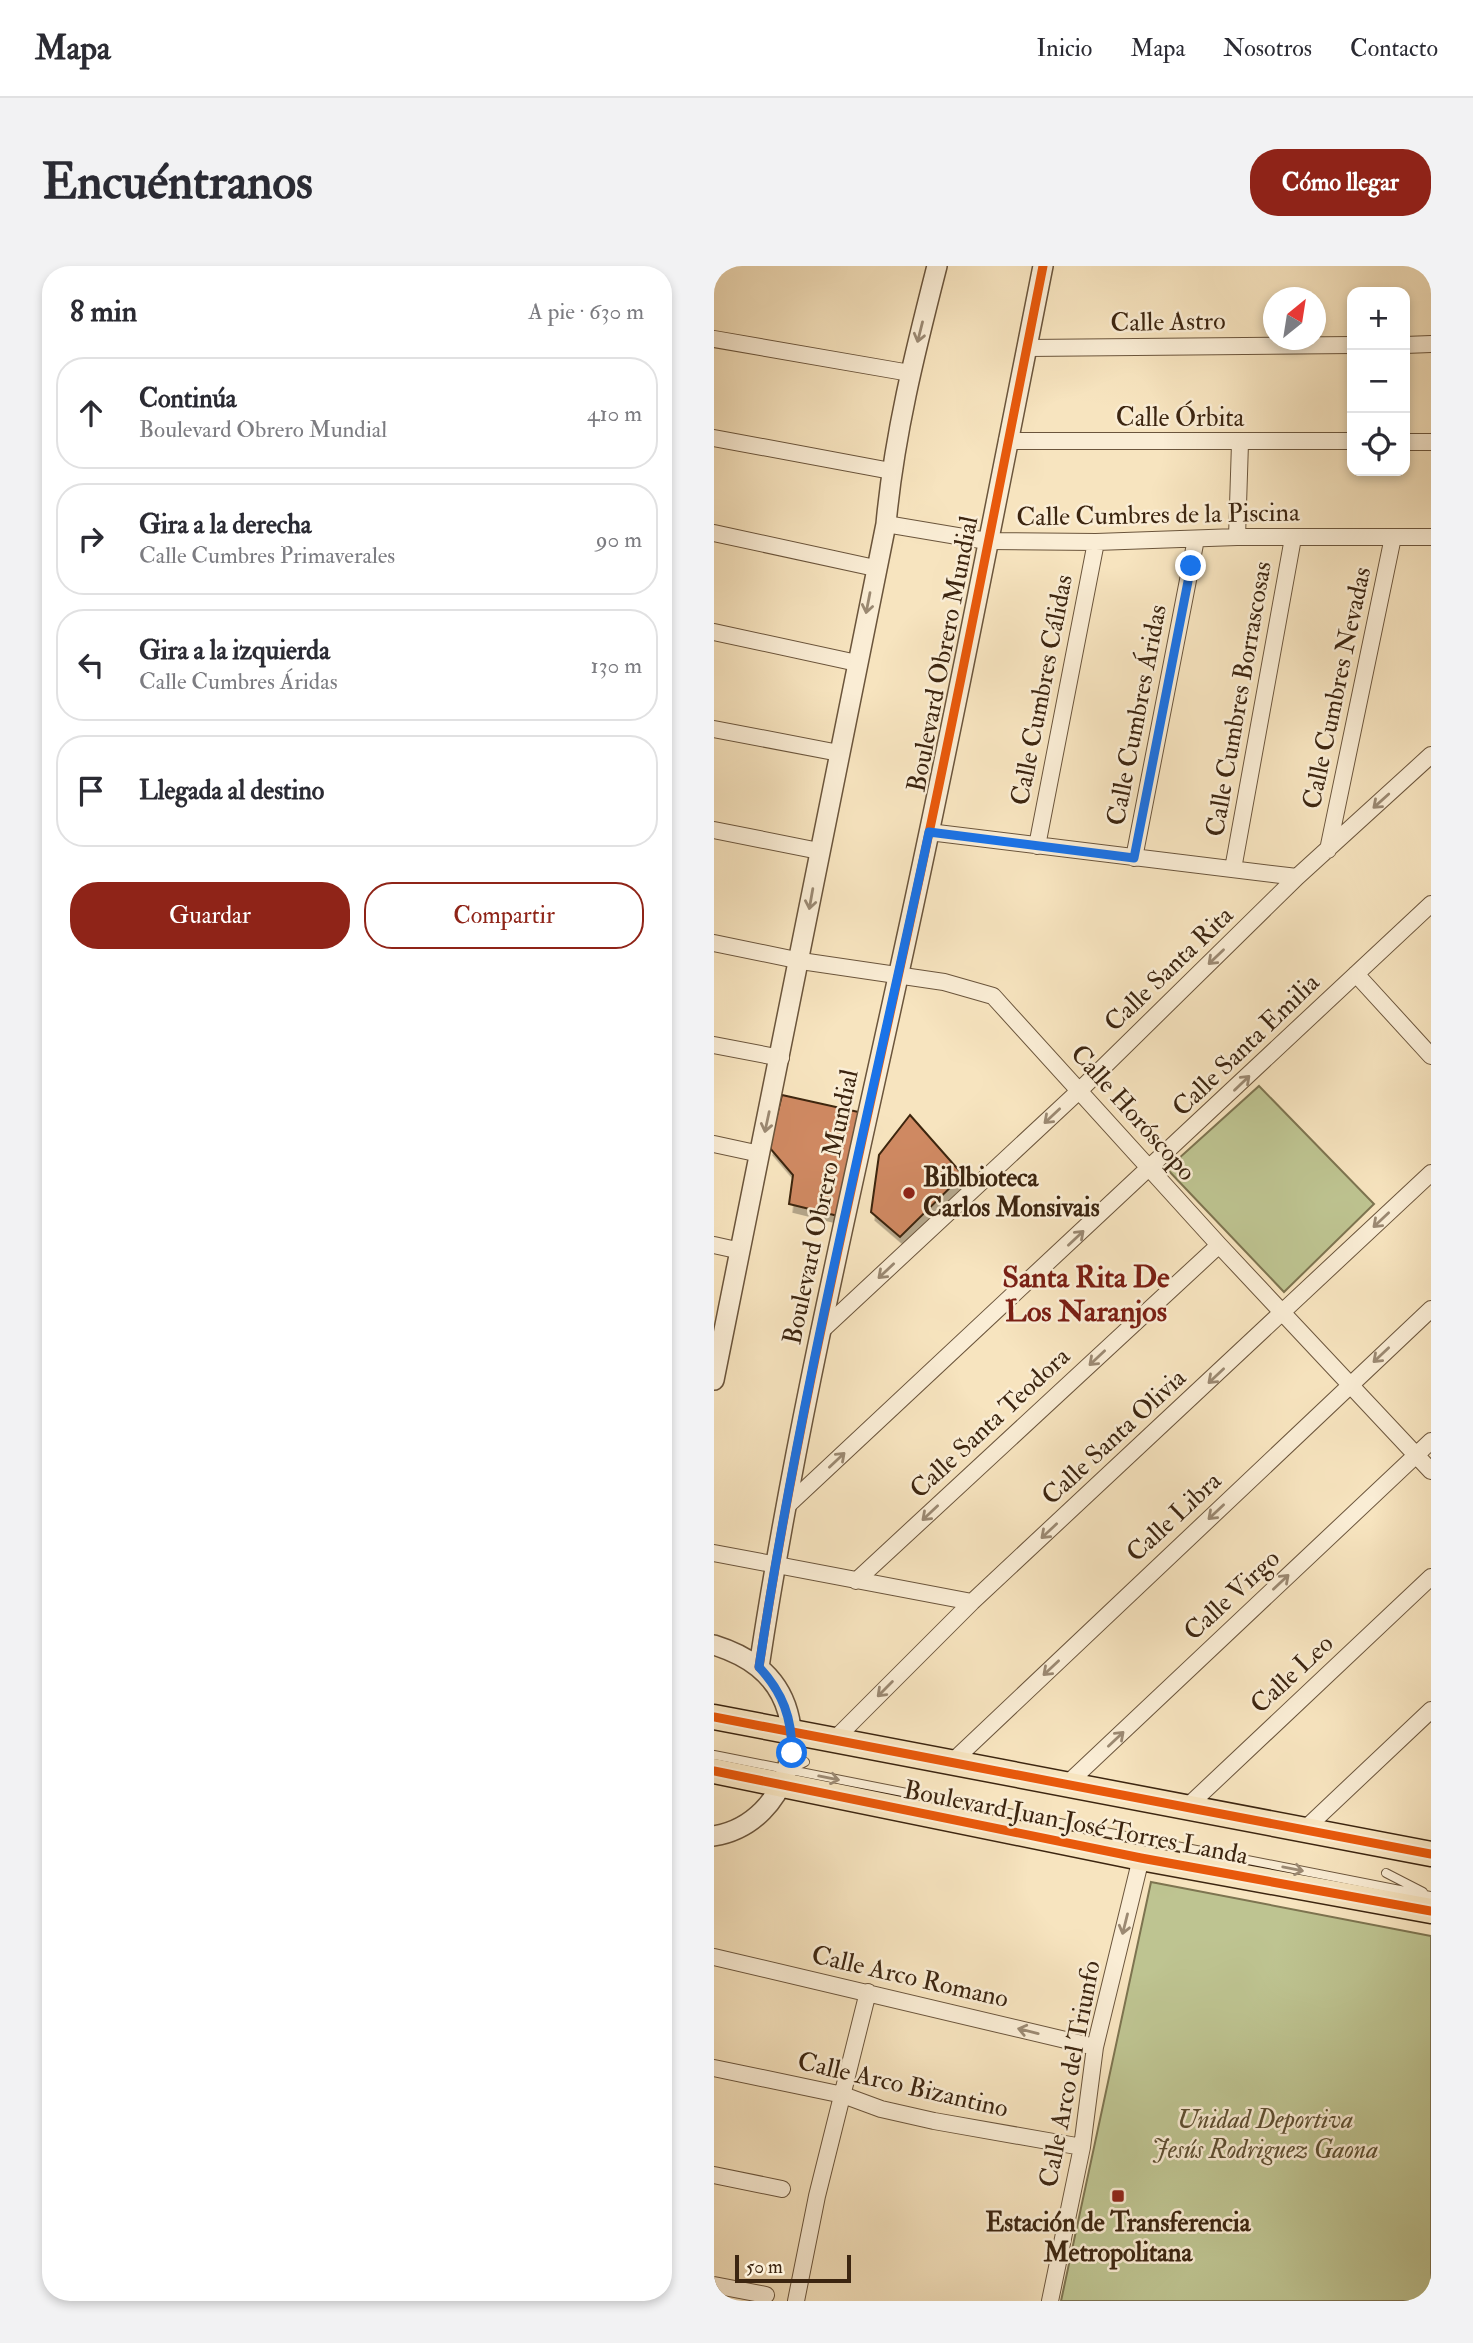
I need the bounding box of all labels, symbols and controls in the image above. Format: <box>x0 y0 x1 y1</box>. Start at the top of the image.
text: Mapa <box>35 28 111 69</box>
text: Inicio <box>1037 33 1092 64</box>
text: Mapa <box>1130 33 1185 64</box>
text: Nosotros <box>1223 33 1312 64</box>
text: Contacto <box>1350 33 1438 64</box>
button: Cómo llegar <box>1250 149 1431 216</box>
text: Encuéntranos <box>42 152 313 213</box>
north arrow <box>1263 287 1326 350</box>
map controls <box>1347 287 1410 476</box>
button: + <box>1347 287 1410 350</box>
text: 8 min <box>70 293 137 330</box>
text: A pie · 630 m <box>528 297 644 326</box>
street label: Calle Astro <box>1110 305 1226 339</box>
one-way arrow <box>913 320 926 343</box>
button: − <box>1347 350 1410 413</box>
text: Continúa <box>139 383 237 415</box>
icon: ahead <box>72 394 110 432</box>
text: 410 m <box>587 399 642 428</box>
street label: Calle Órbita <box>1116 400 1245 434</box>
button: locate <box>1347 413 1410 476</box>
text: Boulevard Obrero Mundial <box>139 415 387 444</box>
street label: Calle Cumbres de la Piscina <box>1016 497 1300 533</box>
text: Gira a la derecha <box>139 509 312 541</box>
street label: Boulevard Obrero Mundial <box>901 513 986 795</box>
icon: right <box>72 520 110 558</box>
text: 90 m <box>596 525 642 554</box>
text: Calle Cumbres Primaverales <box>139 541 395 570</box>
route end <box>1175 550 1206 581</box>
street label: Calle Cumbres Borrascosas <box>1199 559 1279 839</box>
street label: Calle Cumbres Nevadas <box>1296 564 1378 812</box>
street label: Calle Cumbres Cálidas <box>1004 572 1080 808</box>
one-way arrow <box>861 591 874 614</box>
street label: Calle Cumbres Áridas <box>1098 601 1174 828</box>
text: Gira a la izquierda <box>139 635 330 667</box>
icon: left <box>72 646 110 684</box>
text: 130 m <box>590 651 642 680</box>
text: Calle Cumbres Áridas <box>139 667 338 696</box>
icon: arrive <box>72 772 110 810</box>
text: Llegada al destino <box>139 775 324 807</box>
one-way arrow <box>1372 793 1390 809</box>
button: Guardar <box>70 882 350 949</box>
button: Compartir <box>364 882 644 949</box>
one-way arrow <box>804 887 817 910</box>
street label: Calle Santa Rita <box>1098 899 1240 1038</box>
one-way arrow <box>1207 949 1224 966</box>
street label: Calle Santa Emilia <box>1166 966 1326 1123</box>
street label: Calle Horóscopo <box>1063 1038 1203 1188</box>
street label: Boulevard Obrero Mundial <box>776 1066 866 1348</box>
one-way arrow <box>1233 1074 1250 1091</box>
one-way arrow <box>1043 1108 1061 1124</box>
one-way arrow <box>759 1110 773 1133</box>
place label: Biblbioteca Carlos Monsivais <box>923 1162 1100 1224</box>
marker: Biblbioteca Carlos Monsivais <box>901 1185 917 1201</box>
one-way arrow <box>1373 1212 1390 1229</box>
one-way arrow <box>1067 1230 1084 1247</box>
district label: Santa Rita De Los Naranjos <box>1002 1259 1170 1330</box>
one-way arrow <box>877 1263 895 1279</box>
street label: Calle Santa Teodora <box>903 1340 1077 1505</box>
one-way arrow <box>1373 1347 1390 1364</box>
one-way arrow <box>1088 1350 1106 1366</box>
street label: Calle Santa Olivia <box>1035 1362 1193 1512</box>
one-way arrow <box>1208 1368 1225 1385</box>
one-way arrow <box>828 1451 845 1468</box>
street label: Calle Libra <box>1120 1465 1228 1569</box>
one-way arrow <box>1208 1503 1225 1520</box>
one-way arrow <box>922 1504 939 1521</box>
one-way arrow <box>1040 1523 1058 1539</box>
street label: Calle Virgo <box>1177 1543 1287 1647</box>
one-way arrow <box>1272 1574 1289 1591</box>
street label: Calle Leo <box>1244 1628 1340 1720</box>
one-way arrow <box>1043 1660 1060 1677</box>
one-way arrow <box>877 1680 894 1697</box>
one-way arrow <box>1107 1730 1124 1747</box>
route start <box>776 1737 807 1768</box>
one-way arrow <box>817 1772 840 1786</box>
street label: Boulevard Juan José Torres Landa <box>901 1774 1251 1872</box>
one-way arrow <box>1281 1863 1304 1876</box>
one-way arrow <box>1118 1912 1131 1935</box>
street label: Calle Arco Romano <box>808 1939 1012 2015</box>
street label: Calle Arco del Triunfo <box>1032 1958 1108 2190</box>
one-way arrow <box>1017 2023 1040 2037</box>
street label: Calle Arco Bizantino <box>795 2045 1011 2125</box>
park label: Unidad Deportiva Jesús Rodriguez Gaona <box>1152 2104 1378 2166</box>
marker: Estación de Transferencia Metropolitana <box>1110 2188 1126 2204</box>
place label: Estación de Transferencia Metropolitana <box>986 2207 1252 2270</box>
scale bar <box>735 2252 850 2284</box>
text: 50 m <box>746 2255 783 2279</box>

